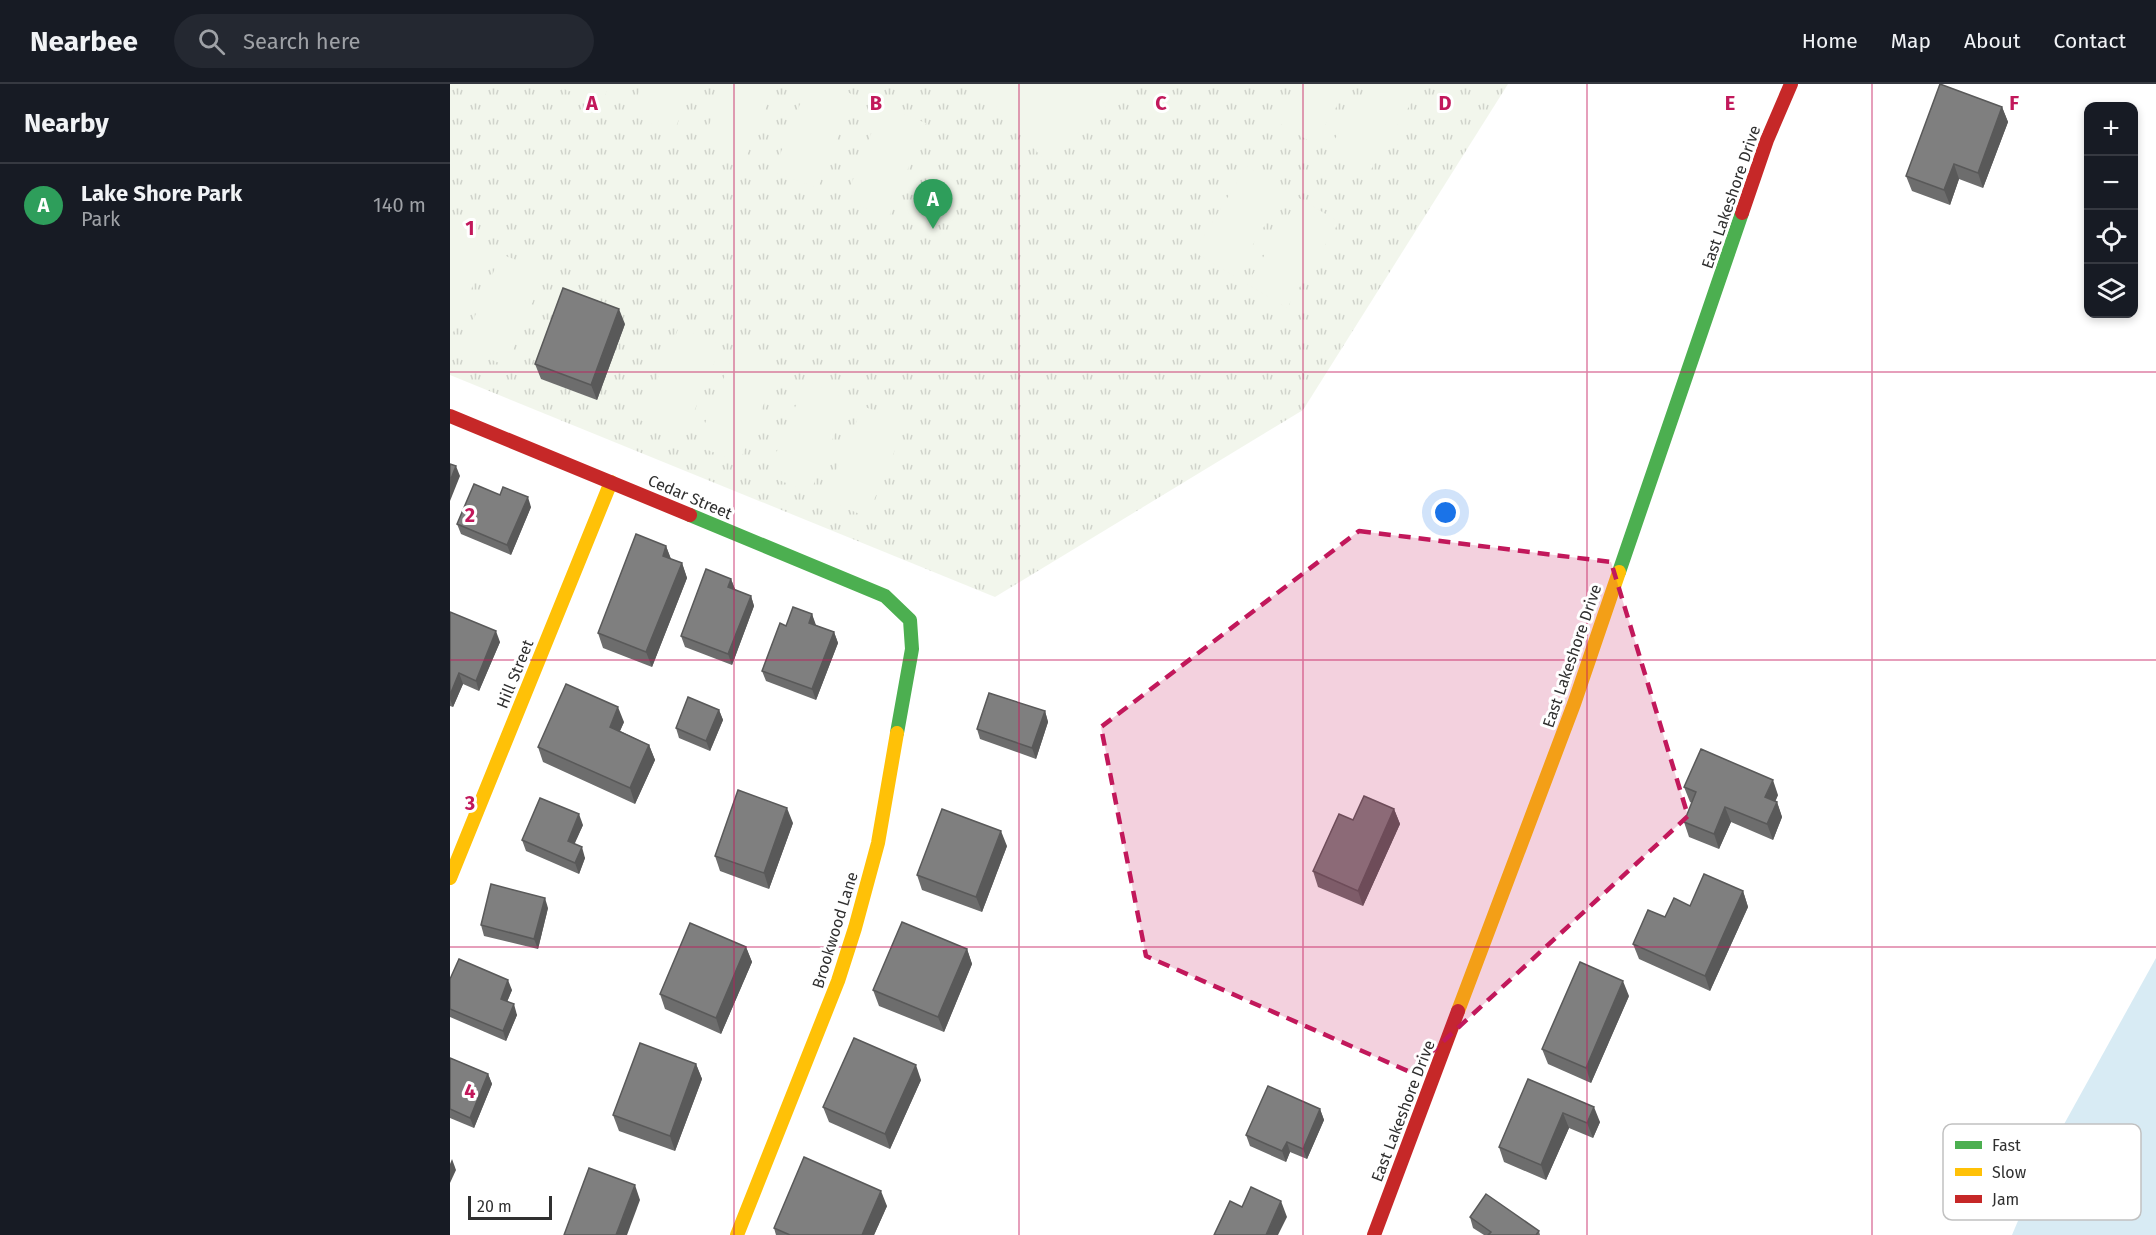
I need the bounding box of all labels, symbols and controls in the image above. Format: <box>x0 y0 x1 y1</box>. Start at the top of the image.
search box <box>174 14 594 68</box>
text: Nearbee <box>30 25 138 58</box>
icon: search <box>195 25 228 58</box>
text: Search here <box>243 28 360 55</box>
text: Home <box>1802 28 1858 54</box>
text: Map <box>1891 28 1931 54</box>
text: About <box>1964 28 2021 54</box>
text: Contact <box>2054 28 2126 54</box>
text: A <box>585 91 599 115</box>
text: B <box>870 91 882 115</box>
text: C <box>1155 91 1167 115</box>
text: D <box>1438 91 1452 115</box>
text: E <box>1725 91 1735 115</box>
text: F <box>2009 91 2019 115</box>
map controls <box>2084 102 2138 318</box>
button: + <box>2084 102 2138 156</box>
text: Nearby <box>24 108 109 139</box>
street label: East Lakeshore Drive <box>1698 123 1764 271</box>
button: − <box>2084 156 2138 210</box>
text: Lake Shore Park <box>81 180 242 207</box>
pin: A <box>914 180 952 229</box>
text: A <box>38 193 49 217</box>
text: 140 m <box>373 193 426 217</box>
text: Park <box>81 207 120 231</box>
button: locate <box>2084 210 2138 264</box>
text: 1 <box>465 216 475 240</box>
button: layers <box>2084 264 2138 318</box>
street label: Cedar Street <box>645 471 735 523</box>
your location <box>1431 498 1460 527</box>
text: 2 <box>465 503 475 527</box>
street label: East Lakeshore Drive <box>1539 582 1605 730</box>
street label: Hill Street <box>493 637 537 711</box>
text: 3 <box>464 791 475 815</box>
street label: Brookwood Lane <box>808 869 862 991</box>
street label: East Lakeshore Drive <box>1367 1038 1439 1184</box>
text: 4 <box>464 1079 476 1103</box>
legend <box>1943 1124 2141 1220</box>
text: Fast <box>1992 1136 2021 1155</box>
text: Slow <box>1992 1163 2027 1182</box>
text: Jam <box>1992 1190 2019 1209</box>
scale bar <box>468 1193 552 1220</box>
text: 20 m <box>477 1197 512 1216</box>

